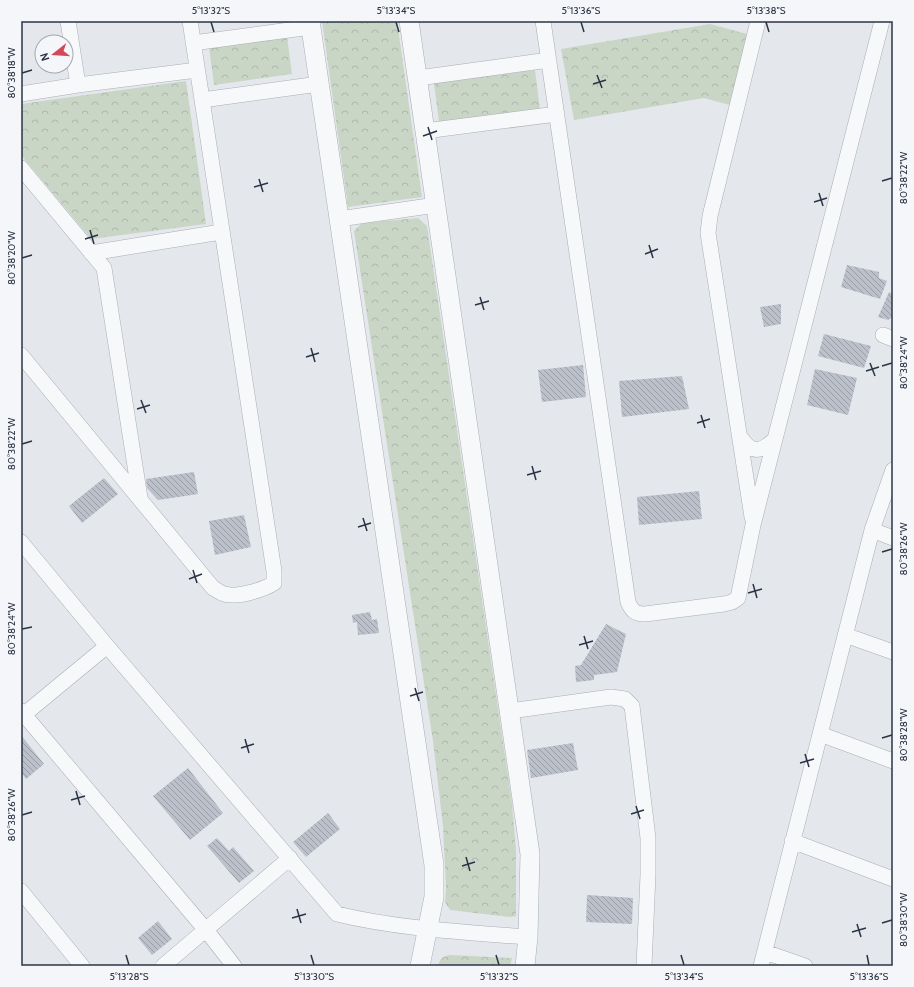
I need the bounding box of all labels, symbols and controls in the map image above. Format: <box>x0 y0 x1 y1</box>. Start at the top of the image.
text: 5°13'32"S <box>192 4 230 17</box>
text: 5°13'34"S <box>377 4 416 17</box>
text: 5°13'36"S <box>562 4 601 17</box>
text: 5°13'38"S <box>746 4 786 17</box>
north arrow <box>34 34 74 74</box>
text: 80°38'18"W <box>5 47 18 99</box>
text: N <box>37 51 52 63</box>
text: 80°38'22"W <box>897 151 910 204</box>
text: 80°38'20"W <box>5 230 18 285</box>
text: 80°38'24"W <box>897 336 910 389</box>
text: 80°38'22"W <box>5 417 18 470</box>
text: 80°38'26"W <box>897 522 910 575</box>
text: 80°38'24"W <box>5 602 18 655</box>
text: 80°38'28"W <box>897 708 910 762</box>
text: 80°38'26"W <box>5 788 18 841</box>
text: 80°38'30"W <box>897 892 910 947</box>
text: 5°13'28"S <box>109 970 149 983</box>
text: 5°13'30"S <box>294 970 334 983</box>
text: 5°13'32"S <box>480 970 518 983</box>
text: 5°13'34"S <box>665 970 704 983</box>
text: 5°13'36"S <box>850 970 889 983</box>

